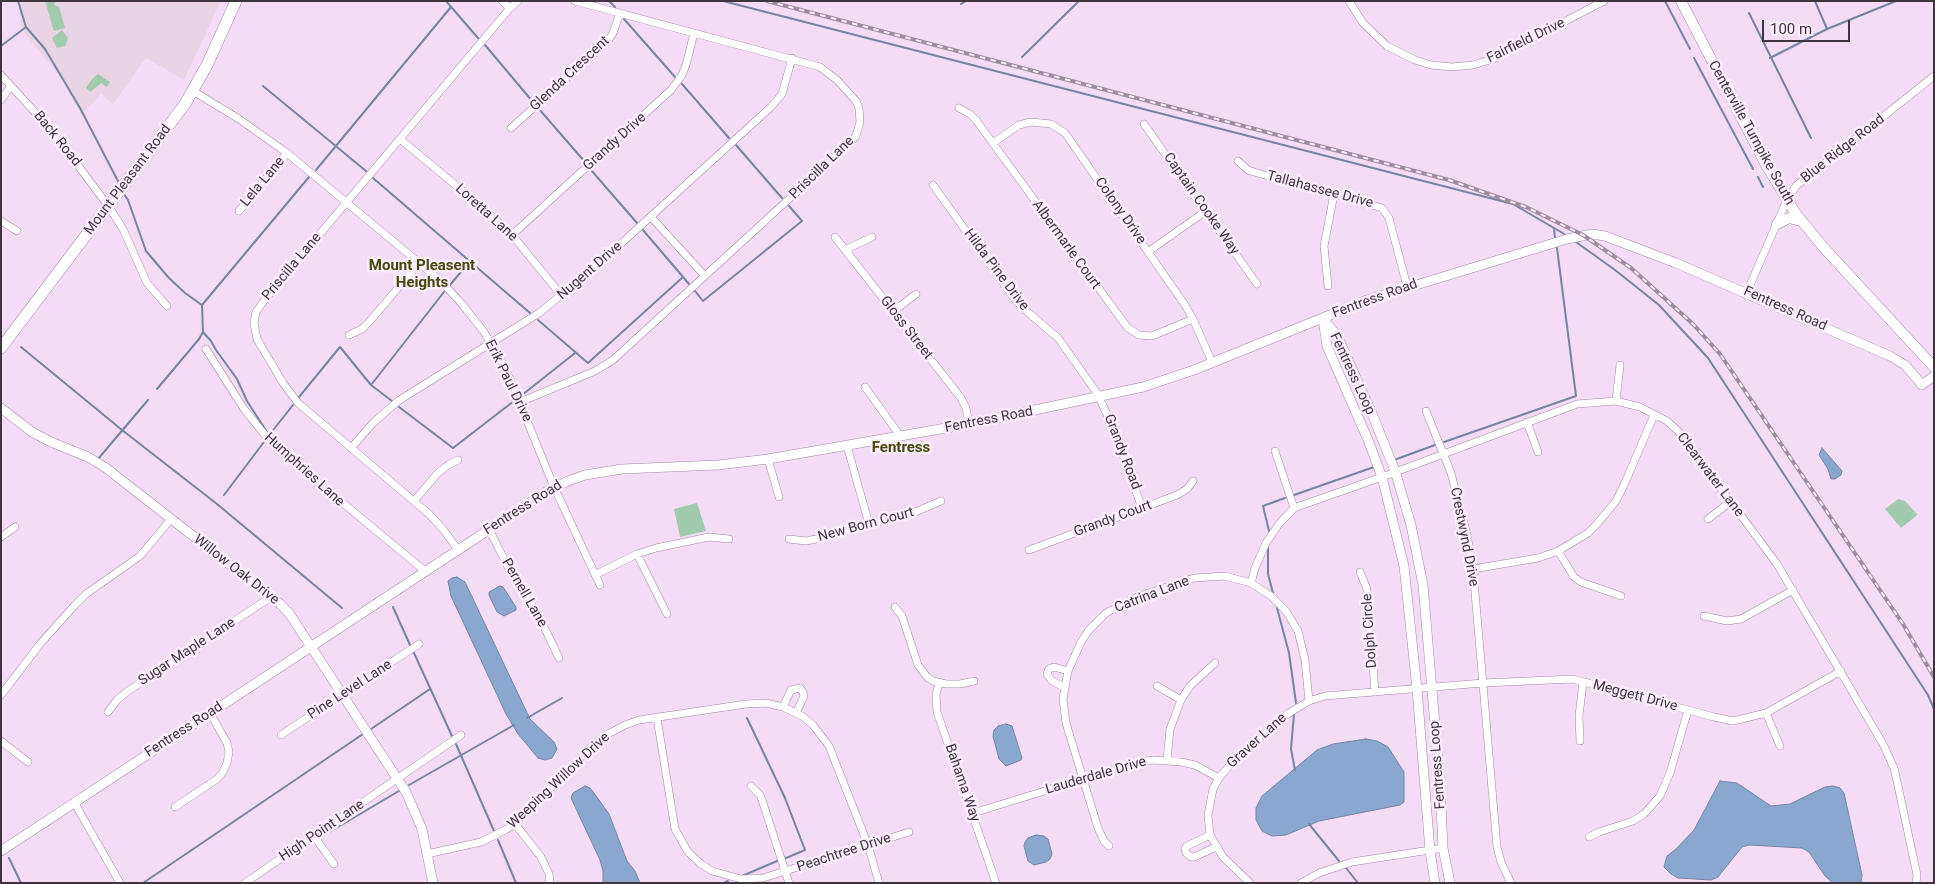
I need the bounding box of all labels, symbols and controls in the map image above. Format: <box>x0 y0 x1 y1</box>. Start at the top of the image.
scale bar <box>1765 10 1852 42</box>
street label: Fairfield Drive <box>1484 15 1568 67</box>
text: 100 m <box>1770 20 1812 38</box>
street label: Glenda Crescent <box>527 33 613 115</box>
street label: Centerville Turnpike South <box>1704 58 1798 208</box>
street label: Back Road <box>30 108 84 170</box>
street label: Grandy Drive <box>580 109 650 175</box>
street label: Blue Ridge Road <box>1798 111 1888 187</box>
street label: Mount Pleasant Road <box>81 122 175 238</box>
street label: Priscilla Lane <box>786 133 858 203</box>
street label: Captain Cooke Way <box>1160 150 1242 258</box>
street label: Lela Lane <box>237 154 289 210</box>
street label: Tallahassee Drive <box>1265 168 1375 212</box>
street label: Colony Drive <box>1091 174 1149 248</box>
street label: Loretta Lane <box>451 181 521 245</box>
street label: Albermarle Court <box>1028 197 1104 293</box>
street label: Hilda Pine Drive <box>960 226 1032 314</box>
street label: Priscilla Lane <box>259 230 325 304</box>
street label: Nugent Drive <box>554 238 626 304</box>
district label: Mount Pleasent Heights <box>369 257 475 292</box>
street label: Fentress Road <box>1330 276 1420 322</box>
street label: Fentress Road <box>1741 283 1829 335</box>
street label: Gloss Street <box>876 293 936 363</box>
street label: Fentress Loop <box>1326 330 1378 418</box>
street label: Erik Paul Drive <box>481 337 535 425</box>
street label: Fentress Road <box>944 403 1034 437</box>
street label: Grandy Road <box>1100 412 1144 492</box>
street label: Humphries Lane <box>260 430 348 510</box>
street label: Clearwater Lane <box>1673 430 1747 520</box>
district label: Fentress <box>872 439 930 457</box>
street label: Fentress Road <box>481 477 565 539</box>
street label: Crestwynd Drive <box>1446 486 1482 588</box>
street label: Grandy Court <box>1072 497 1154 541</box>
street label: New Born Court <box>816 504 916 546</box>
street label: Willow Oak Drive <box>190 531 282 609</box>
street label: Pernell Lane <box>498 556 550 630</box>
street label: Catrina Lane <box>1112 573 1192 617</box>
street label: Dolph Circle <box>1359 593 1381 669</box>
street label: Sugar Maple Lane <box>135 614 239 690</box>
street label: Pine Level Lane <box>305 657 395 723</box>
street label: Meggett Drive <box>1591 677 1679 715</box>
street label: Fentress Road <box>142 699 226 761</box>
street label: Graver Lane <box>1224 710 1290 772</box>
street label: Fentress Loop <box>1427 720 1449 810</box>
street label: Weeping Willow Drive <box>504 729 614 833</box>
street label: Bahama Way <box>941 742 983 824</box>
street label: Lauderdale Drive <box>1044 754 1148 798</box>
street label: High Point Lane <box>276 796 368 866</box>
street label: Peachtree Drive <box>795 830 893 876</box>

